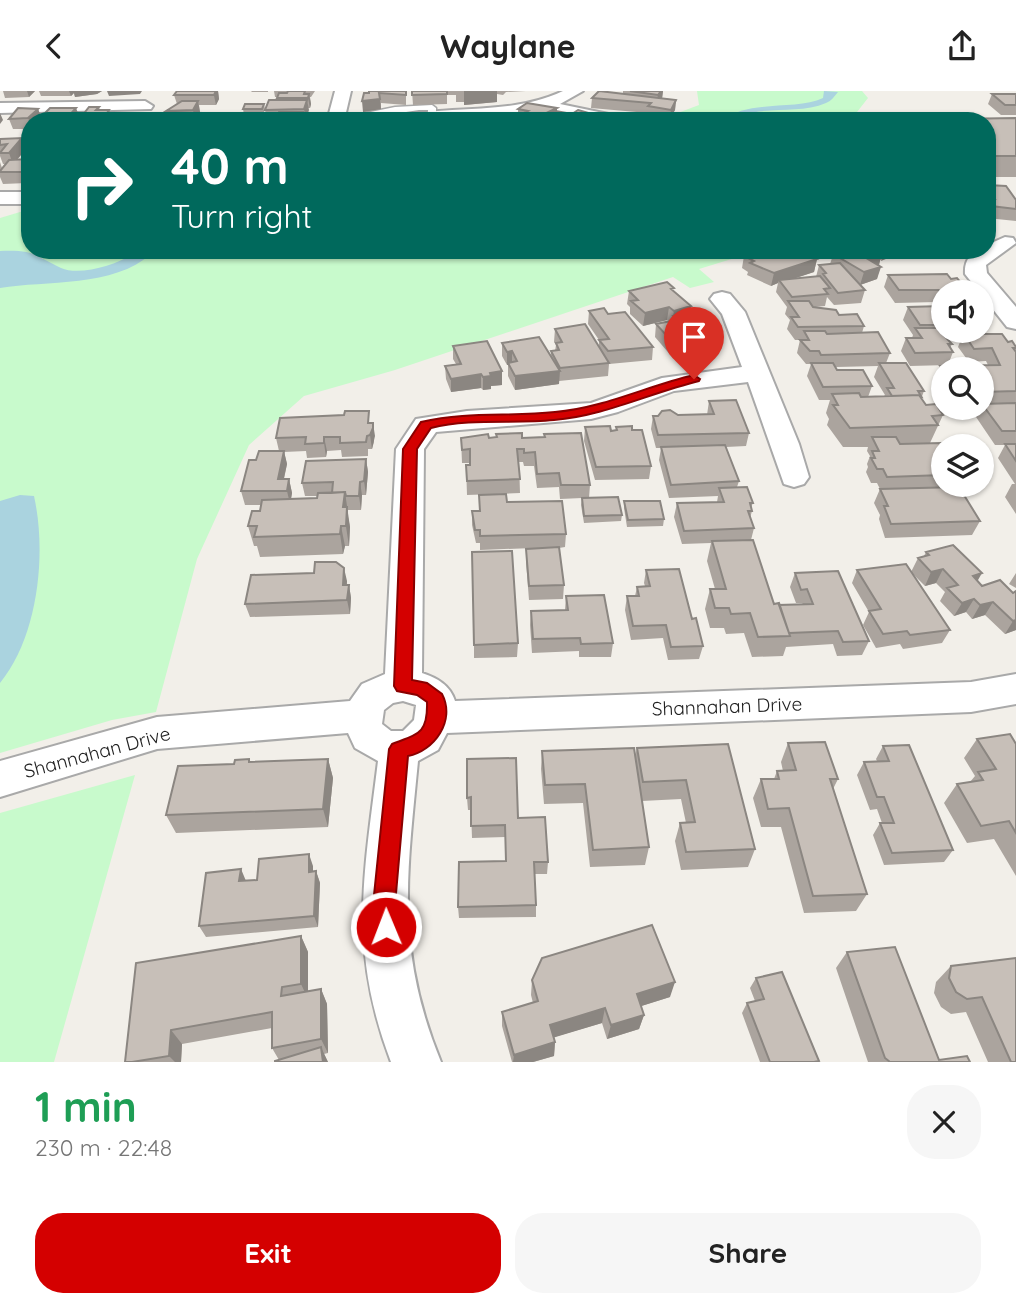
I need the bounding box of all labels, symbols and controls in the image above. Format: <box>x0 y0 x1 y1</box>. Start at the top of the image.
text: Waylane <box>440 26 576 66</box>
icon: back <box>35 27 73 65</box>
icon: share <box>943 27 981 65</box>
text: 40 m <box>171 135 289 196</box>
icon: right <box>56 140 147 231</box>
text: Turn right <box>171 196 312 236</box>
map controls <box>931 280 994 497</box>
button: sound <box>931 280 994 343</box>
pin <box>664 307 724 379</box>
icon: arrive <box>675 318 713 356</box>
button: search <box>931 357 994 420</box>
button: layers <box>931 434 994 497</box>
street label: Shannahan Drive <box>651 691 803 721</box>
street label: Shannahan Drive <box>21 721 173 783</box>
position arrow <box>349 890 423 964</box>
text: 1 min <box>35 1080 137 1133</box>
button: close <box>907 1085 981 1159</box>
text: 230 m · 22:48 <box>35 1133 172 1162</box>
button: Exit <box>35 1213 501 1293</box>
button: Share <box>515 1213 981 1293</box>

